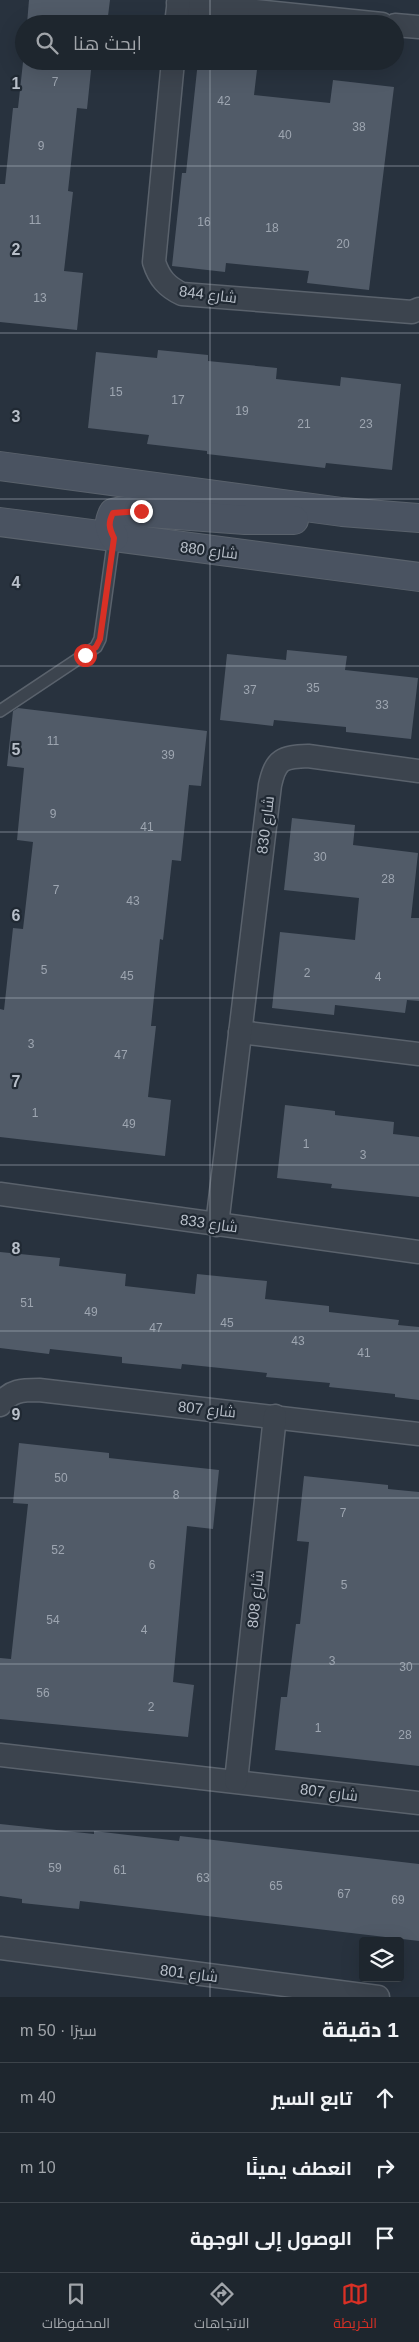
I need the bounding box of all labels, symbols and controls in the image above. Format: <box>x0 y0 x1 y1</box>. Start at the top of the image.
search box <box>15 15 404 70</box>
icon: search <box>33 29 61 57</box>
text: ابحث هنا <box>73 33 142 54</box>
text: 1 <box>12 75 21 92</box>
house number: 7 <box>52 75 59 89</box>
house number: 42 <box>217 94 231 108</box>
house number: 38 <box>352 120 366 134</box>
house number: 40 <box>278 128 292 142</box>
house number: 9 <box>38 139 45 153</box>
house number: 11 <box>29 213 42 227</box>
house number: 16 <box>197 215 211 229</box>
house number: 18 <box>265 221 279 235</box>
house number: 20 <box>336 237 350 251</box>
text: 2 <box>12 241 21 258</box>
street label: شارع 844 <box>178 282 238 309</box>
house number: 13 <box>33 291 47 305</box>
house number: 15 <box>109 385 123 399</box>
house number: 17 <box>171 393 185 407</box>
house number: 19 <box>235 404 249 418</box>
text: 3 <box>12 408 21 425</box>
house number: 21 <box>297 417 311 431</box>
house number: 23 <box>359 417 373 431</box>
route end <box>130 500 153 523</box>
street label: شارع 880 <box>179 538 239 565</box>
text: 4 <box>12 574 21 591</box>
route start <box>74 644 97 667</box>
house number: 35 <box>306 681 320 695</box>
house number: 37 <box>243 683 257 697</box>
house number: 33 <box>375 698 389 712</box>
house number: 11 <box>47 734 60 748</box>
text: 5 <box>12 741 21 758</box>
house number: 39 <box>161 748 175 762</box>
street label: شارع 830 <box>253 795 280 855</box>
house number: 9 <box>50 807 57 821</box>
house number: 41 <box>140 820 154 834</box>
house number: 30 <box>313 850 327 864</box>
house number: 28 <box>381 872 395 886</box>
house number: 7 <box>53 883 60 897</box>
house number: 43 <box>126 894 140 908</box>
text: 6 <box>12 907 21 924</box>
house number: 5 <box>41 963 48 977</box>
house number: 2 <box>304 966 311 980</box>
house number: 45 <box>120 969 134 983</box>
house number: 4 <box>375 970 382 984</box>
house number: 3 <box>28 1037 35 1051</box>
house number: 47 <box>114 1048 128 1062</box>
text: 7 <box>12 1073 21 1090</box>
house number: 1 <box>32 1106 39 1120</box>
house number: 49 <box>122 1117 136 1131</box>
house number: 1 <box>303 1137 310 1151</box>
house number: 3 <box>360 1148 367 1162</box>
street label: شارع 833 <box>179 1211 239 1238</box>
text: 8 <box>12 1240 21 1257</box>
house number: 51 <box>20 1296 34 1310</box>
house number: 49 <box>84 1305 98 1319</box>
house number: 45 <box>220 1316 234 1330</box>
house number: 47 <box>149 1321 163 1335</box>
house number: 43 <box>291 1334 305 1348</box>
house number: 41 <box>357 1346 371 1360</box>
street label: شارع 807 <box>177 1398 237 1423</box>
text: 9 <box>12 1406 21 1423</box>
house number: 50 <box>54 1471 68 1485</box>
house number: 8 <box>173 1488 180 1502</box>
house number: 7 <box>340 1506 347 1520</box>
house number: 52 <box>51 1543 65 1557</box>
house number: 6 <box>149 1558 156 1572</box>
street label: شارع 808 <box>244 1569 269 1629</box>
house number: 5 <box>341 1578 348 1592</box>
house number: 54 <box>46 1613 60 1627</box>
house number: 4 <box>141 1623 148 1637</box>
house number: 3 <box>329 1654 336 1668</box>
house number: 30 <box>399 1660 413 1674</box>
house number: 56 <box>36 1686 50 1700</box>
house number: 2 <box>148 1700 155 1714</box>
house number: 1 <box>315 1721 322 1735</box>
house number: 28 <box>398 1728 412 1742</box>
street label: شارع 807 <box>299 1780 359 1807</box>
house number: 59 <box>48 1861 62 1875</box>
house number: 61 <box>113 1863 127 1877</box>
house number: 63 <box>196 1871 210 1885</box>
house number: 65 <box>269 1879 283 1893</box>
house number: 67 <box>337 1887 351 1901</box>
house number: 69 <box>391 1893 405 1907</box>
map controls <box>359 1937 404 1982</box>
button: layers <box>359 1937 404 1982</box>
street label: شارع 801 <box>159 1961 219 1988</box>
text: 1 دقيقة <box>322 2018 399 2041</box>
text: سيرًا · 50 m <box>20 2022 97 2039</box>
icon: ahead <box>371 2084 399 2112</box>
text: تابع السير <box>271 2088 352 2109</box>
text: 40 m <box>20 2089 56 2106</box>
icon: right <box>371 2154 399 2182</box>
text: انعطف يمينًا <box>245 2158 352 2179</box>
text: 10 m <box>20 2159 56 2176</box>
icon: arrive <box>371 2224 399 2252</box>
text: الوصول إلى الوجهة <box>190 2228 352 2249</box>
tab: المحفوظات <box>42 2280 110 2336</box>
tab: الاتجاهات <box>194 2280 249 2336</box>
tab: الخريطة <box>333 2280 377 2336</box>

